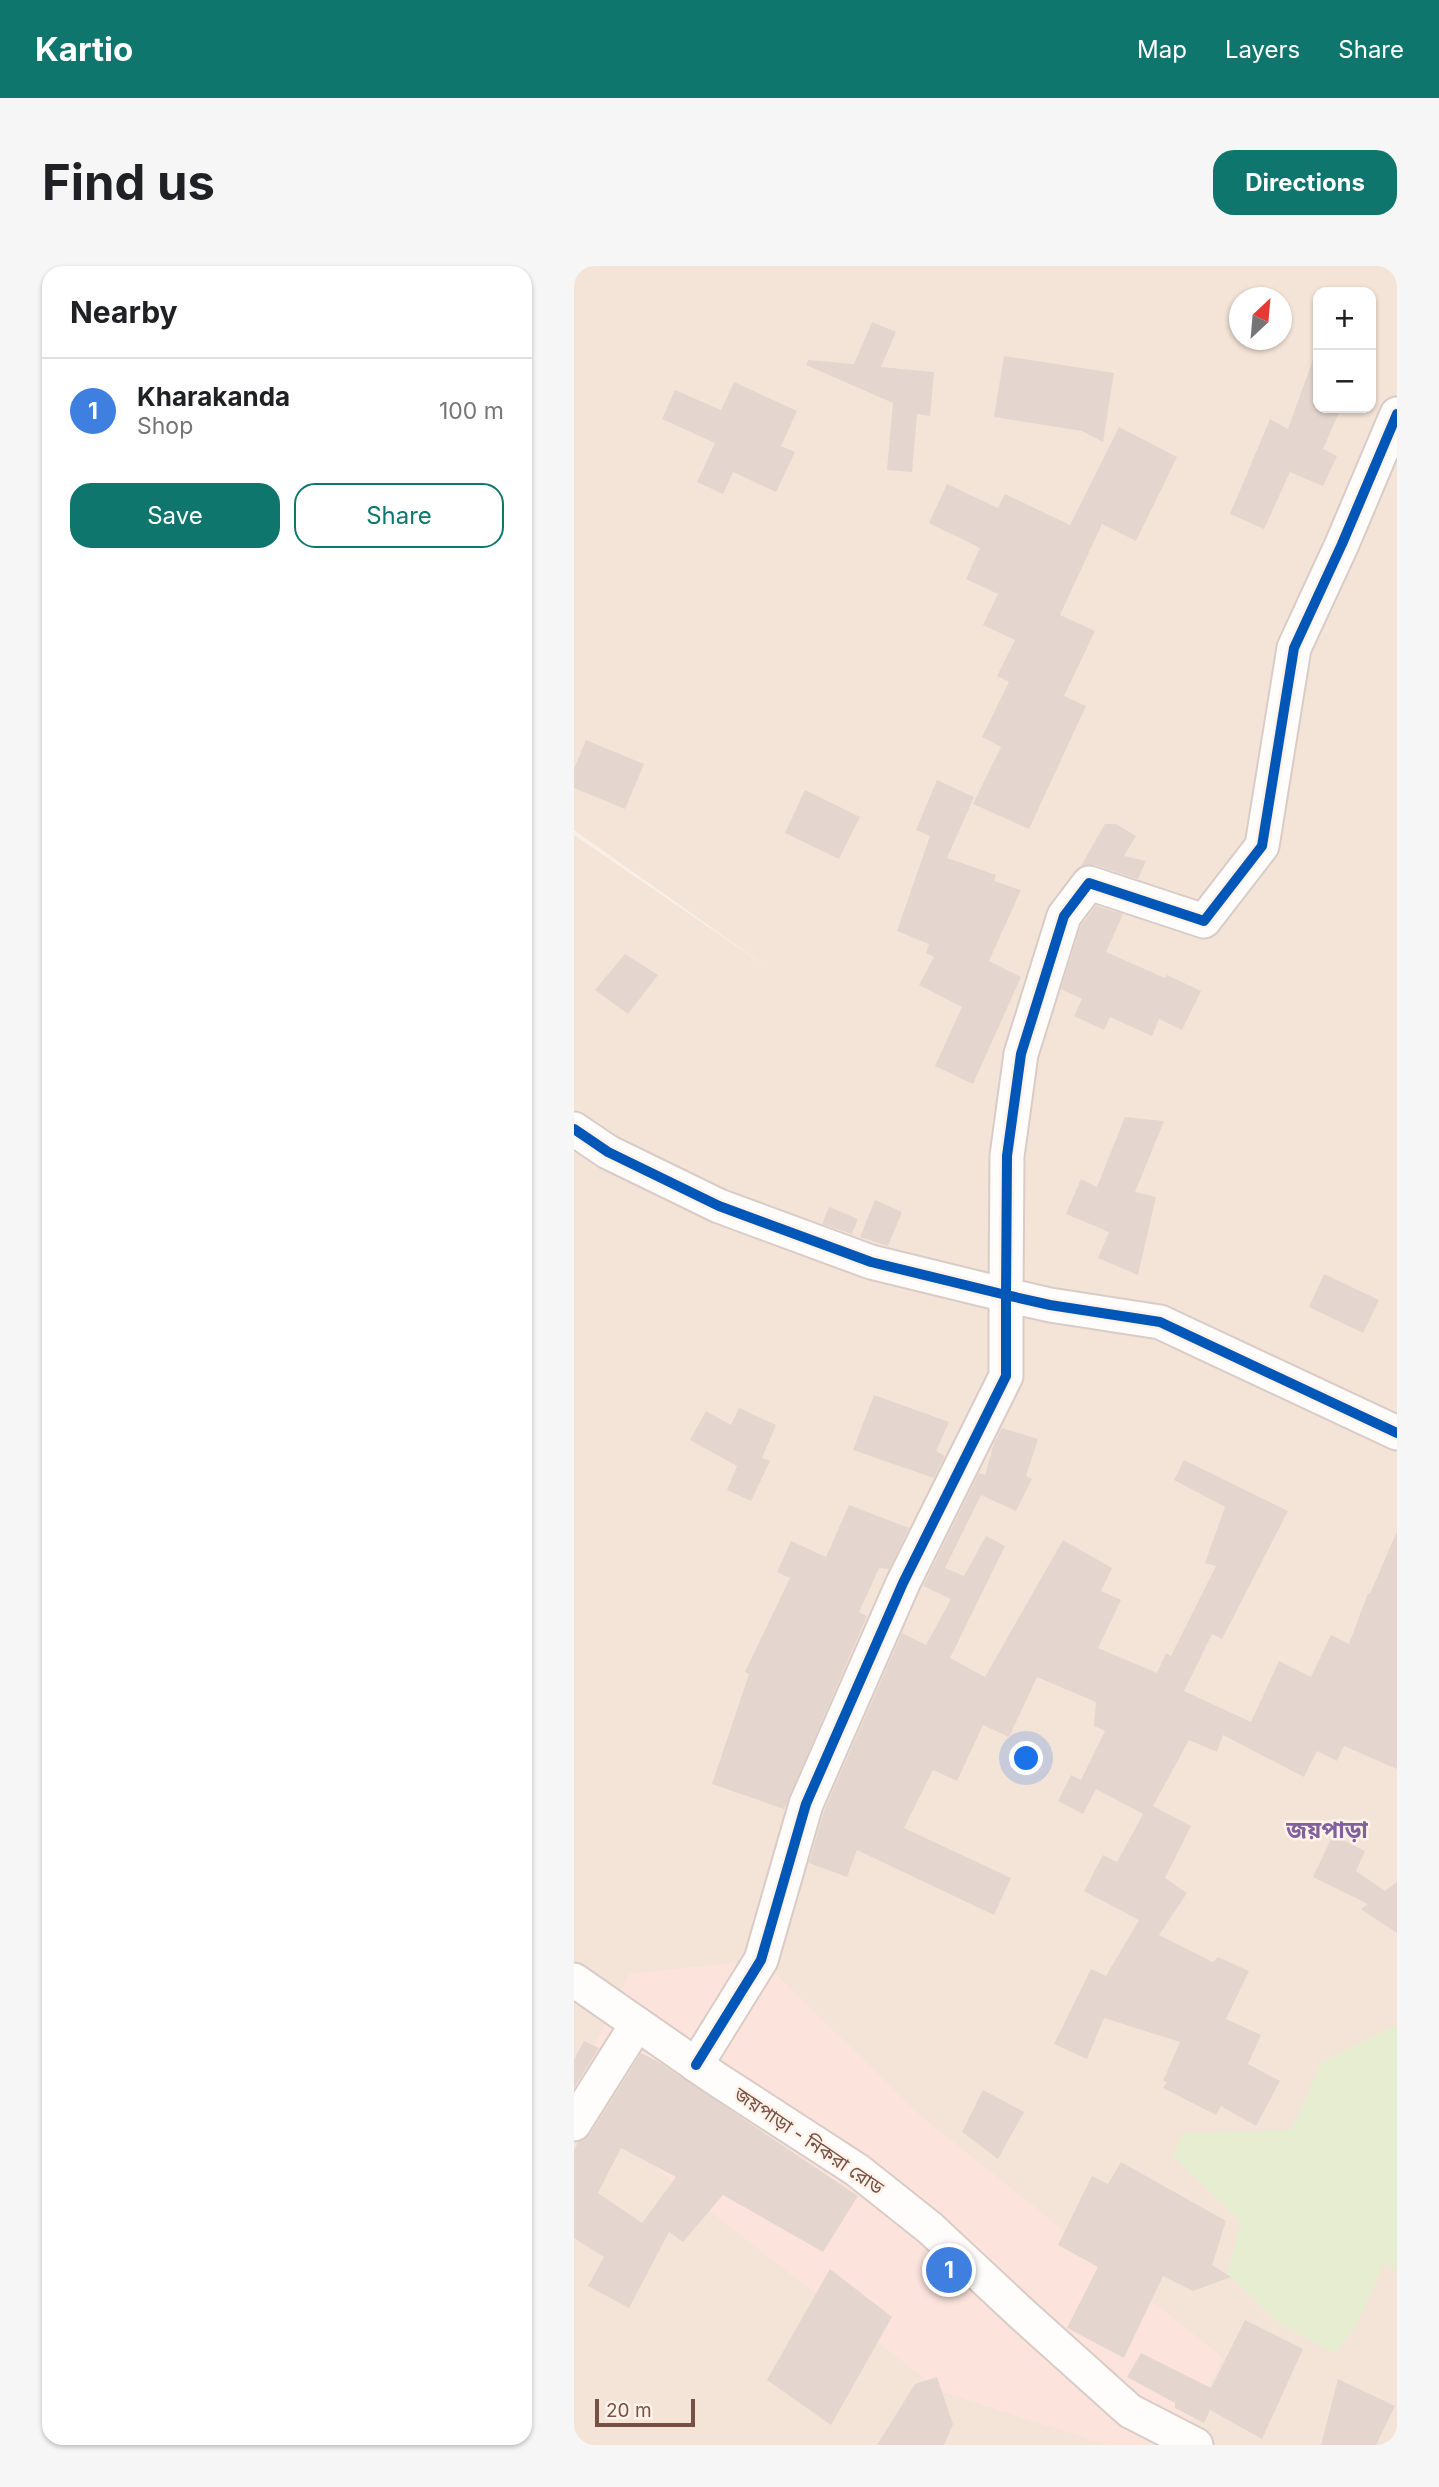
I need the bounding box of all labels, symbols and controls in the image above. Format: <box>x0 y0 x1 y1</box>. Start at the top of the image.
text: Kartio <box>35 29 133 69</box>
text: Map <box>1137 35 1187 64</box>
text: Layers <box>1225 35 1300 64</box>
text: Share <box>1338 35 1404 64</box>
button: Directions <box>1213 150 1397 215</box>
text: Find us <box>42 153 215 212</box>
north arrow <box>1229 287 1292 350</box>
map controls <box>1313 287 1376 413</box>
button: + <box>1313 287 1376 350</box>
text: Nearby <box>70 294 178 330</box>
button: − <box>1313 350 1376 413</box>
text: Kharakanda <box>137 381 290 412</box>
text: 1 <box>88 397 98 425</box>
text: 100 m <box>439 397 504 425</box>
text: Shop <box>137 412 193 440</box>
button: Save <box>70 483 280 548</box>
button: Share <box>294 483 504 548</box>
your location <box>1009 1741 1043 1775</box>
district label: জয়পাড়া <box>1285 1816 1368 1844</box>
street label: জয়পাড়া - নিকরা রোড <box>729 2082 888 2200</box>
pin: 1 <box>926 2244 972 2296</box>
scale bar <box>595 2396 695 2428</box>
text: 20 m <box>606 2399 652 2422</box>

